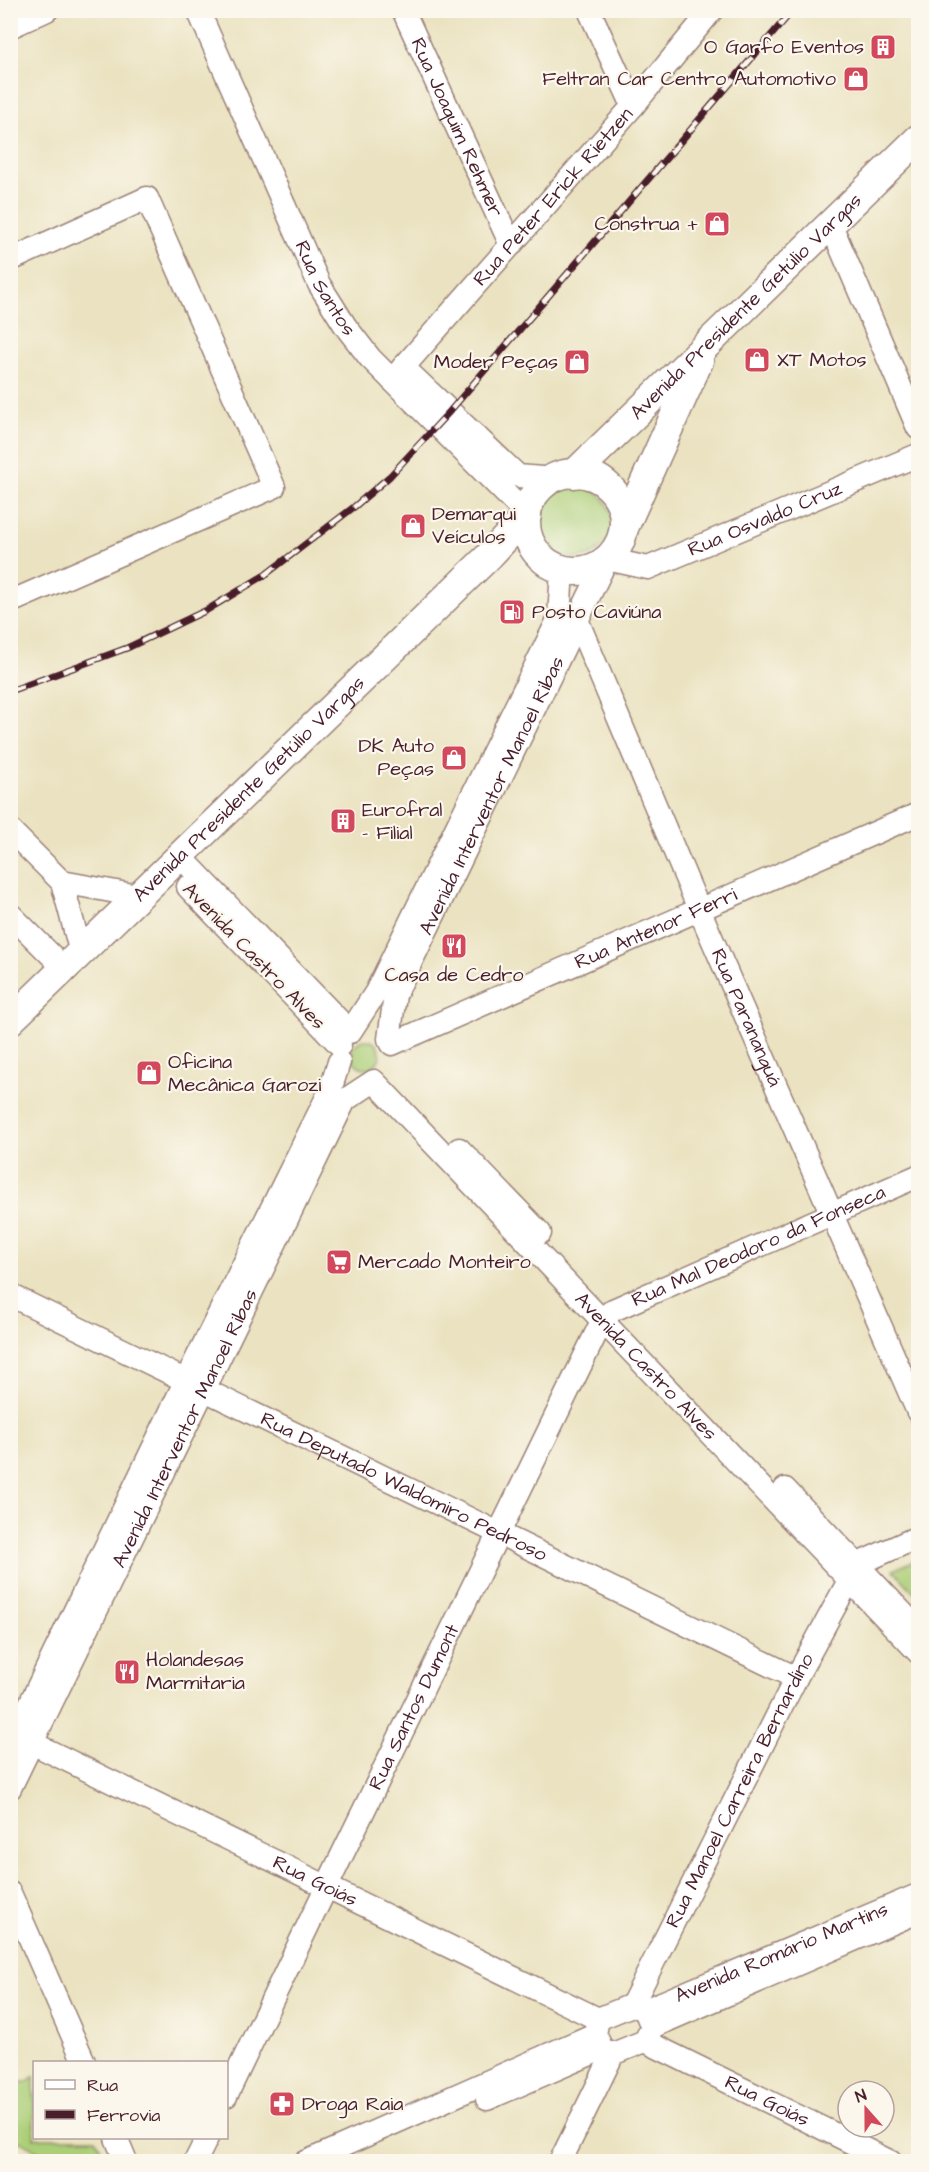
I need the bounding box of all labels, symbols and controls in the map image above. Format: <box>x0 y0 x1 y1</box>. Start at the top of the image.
building icon: O Garfo Eventos <box>868 32 898 62</box>
street label: Rua Joaquim Rehmer <box>404 33 510 221</box>
place label: O Garfo Eventos <box>704 33 864 61</box>
shop icon: Feltran Car Centro Automotivo <box>841 64 871 94</box>
place label: Feltran Car Centro Automotivo <box>542 65 836 93</box>
street label: Rua Peter Erick Rietzen <box>467 101 640 292</box>
street label: Avenida Presidente Getúlio Vargas <box>624 187 868 426</box>
shop icon: Construa + <box>702 209 732 239</box>
place label: Construa + <box>595 210 699 238</box>
street label: Rua Santos <box>288 236 362 342</box>
shop icon: XT Motos <box>742 345 772 375</box>
place label: XT Motos <box>777 346 867 374</box>
shop icon: Moder Peças <box>562 347 592 377</box>
place label: Moder Peças <box>434 348 558 376</box>
street label: Rua Osvaldo Cruz <box>684 474 846 564</box>
place label: Demarqui Veículos <box>432 500 516 551</box>
shop icon: Demarqui Veículos <box>398 511 428 541</box>
fuel station icon: Posto Caviúna <box>497 597 527 627</box>
place label: Posto Caviúna <box>532 598 661 626</box>
street label: Avenida Interventor Manoel Ribas <box>412 652 572 940</box>
street label: Avenida Presidente Getúlio Vargas <box>127 670 371 908</box>
place label: DK Auto Peças <box>359 732 434 783</box>
shop icon: DK Auto Peças <box>439 743 469 773</box>
place label: Eurofral - Filial <box>362 796 443 847</box>
building icon: Eurofral - Filial <box>328 806 358 836</box>
street label: Avenida Castro Alves <box>176 876 332 1036</box>
street label: Rua Antenor Ferri <box>570 881 741 976</box>
restaurant icon: Casa de Cedro <box>439 931 469 961</box>
street label: Rua Parananguá <box>704 944 789 1091</box>
place label: Casa de Cedro <box>384 961 524 989</box>
place label: Oficina Mecânica Garozi <box>168 1048 321 1099</box>
shop icon: Oficina Mecânica Garozi <box>134 1058 164 1088</box>
street label: Rua Mal Deodoro da Fonseca <box>627 1178 890 1314</box>
supermarket icon: Mercado Monteiro <box>324 1247 354 1277</box>
place label: Mercado Monteiro <box>358 1248 531 1276</box>
street label: Avenida Interventor Manoel Ribas <box>105 1284 265 1572</box>
street label: Avenida Castro Alves <box>568 1286 723 1447</box>
street label: Rua Deputado Waldomiro Pedroso <box>256 1405 552 1569</box>
street label: Rua Santos Dumont <box>362 1620 466 1795</box>
place label: Holandesas Marmitaria <box>146 1646 245 1697</box>
street label: Rua Manoel Carreira Bernardino <box>659 1648 821 1933</box>
restaurant icon: Holandesas Marmitaria <box>112 1657 142 1687</box>
street label: Rua Goiás <box>268 1849 362 1914</box>
street label: Avenida Romário Martins <box>670 1895 892 2010</box>
legend <box>33 2061 228 2139</box>
street label: Rua Goiás <box>720 2068 814 2134</box>
text: Rua <box>87 2073 118 2098</box>
north arrow <box>836 2079 896 2139</box>
text: N <box>852 2084 870 2108</box>
pharmacy icon: Droga Raia <box>267 2089 297 2119</box>
place label: Droga Raia <box>302 2090 403 2119</box>
text: Ferrovia <box>87 2103 160 2128</box>

